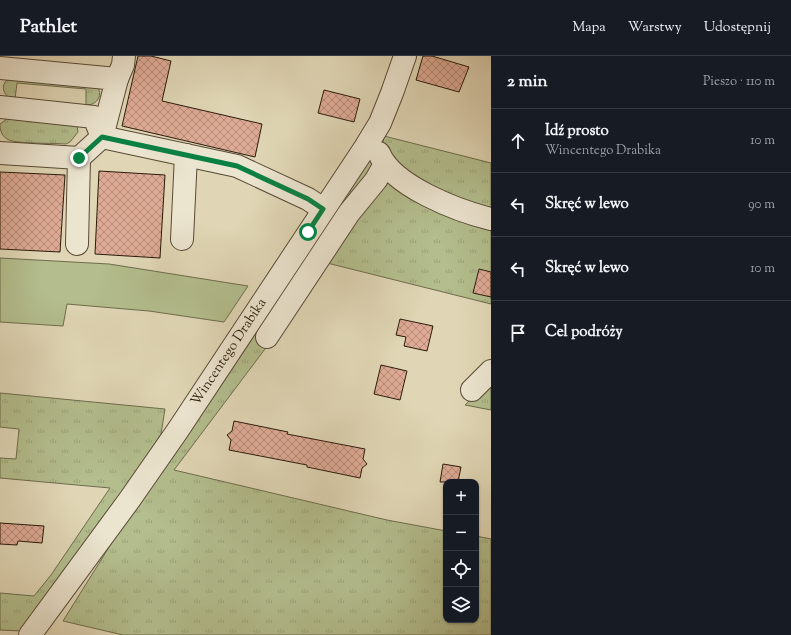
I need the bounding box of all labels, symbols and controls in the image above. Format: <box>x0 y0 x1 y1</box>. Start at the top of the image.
text: Pathlet <box>20 14 77 41</box>
text: Mapa <box>572 18 606 38</box>
text: Warstwy <box>628 18 682 38</box>
text: Udostępnij <box>704 18 771 38</box>
text: 2 min <box>507 70 548 94</box>
text: Pieszo · 110 m <box>703 73 775 91</box>
text: Idź prosto <box>545 121 609 142</box>
icon: ahead <box>507 130 529 152</box>
text: 10 m <box>750 132 775 150</box>
text: Wincentego Drabika <box>545 142 661 160</box>
route end <box>70 149 88 167</box>
icon: left <box>507 194 529 216</box>
text: Skręć w lewo <box>545 194 629 215</box>
text: 90 m <box>748 196 775 214</box>
route start <box>299 223 317 241</box>
icon: left <box>507 258 529 280</box>
text: Skręć w lewo <box>545 258 629 279</box>
text: 10 m <box>750 260 775 278</box>
street label: Wincentego Drabika <box>187 294 273 410</box>
icon: arrive <box>507 322 529 344</box>
text: Cel podróży <box>545 322 623 343</box>
map controls <box>443 479 479 623</box>
button: + <box>443 479 479 515</box>
button: − <box>443 515 479 551</box>
button: locate <box>443 551 479 587</box>
button: layers <box>443 587 479 623</box>

